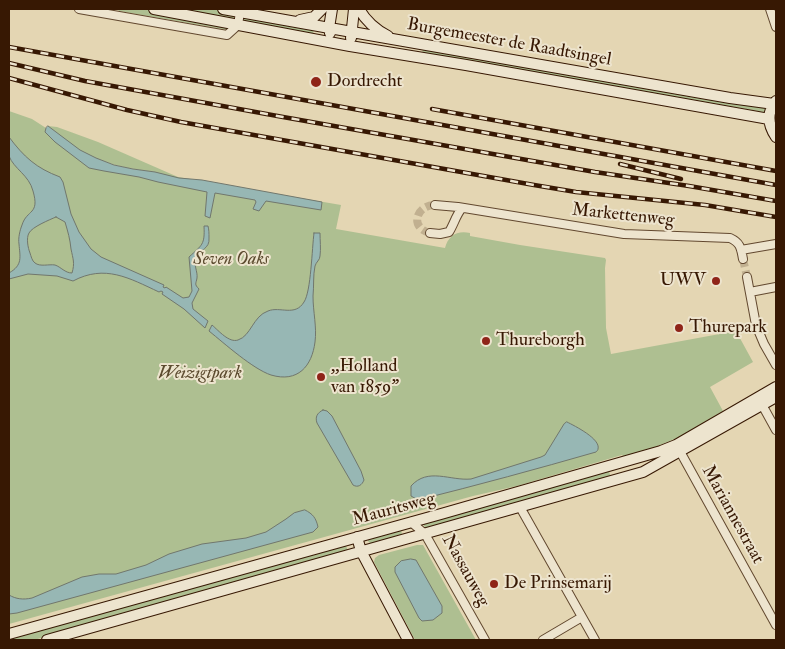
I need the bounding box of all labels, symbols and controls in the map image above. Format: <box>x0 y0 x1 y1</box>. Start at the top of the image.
street label: Burgemeester de Raadtsingel <box>405 14 613 72</box>
place label: Dordrecht <box>327 71 402 93</box>
marker: Dordrecht <box>309 75 323 89</box>
street label: Markettenweg <box>571 200 675 232</box>
park label: Seven Oaks <box>193 249 269 271</box>
place label: UWV <box>660 270 706 292</box>
marker: UWV <box>710 275 722 287</box>
place label: Thurepark <box>689 317 767 339</box>
marker: Thurepark <box>673 322 685 334</box>
place label: Thureborgh <box>496 330 585 352</box>
marker: Thureborgh <box>480 335 492 347</box>
place label: ,,Holland van 1859" <box>331 356 399 398</box>
park label: Weizigtpark <box>158 363 242 385</box>
marker: ,,Holland van 1859" <box>315 371 327 383</box>
street label: Mariannestraat <box>696 462 768 568</box>
street label: Mauritsweg <box>350 489 438 531</box>
street label: Nassauweg <box>436 531 494 611</box>
place label: De Prinsemarij <box>504 573 612 595</box>
marker: De Prinsemarij <box>488 578 500 590</box>

